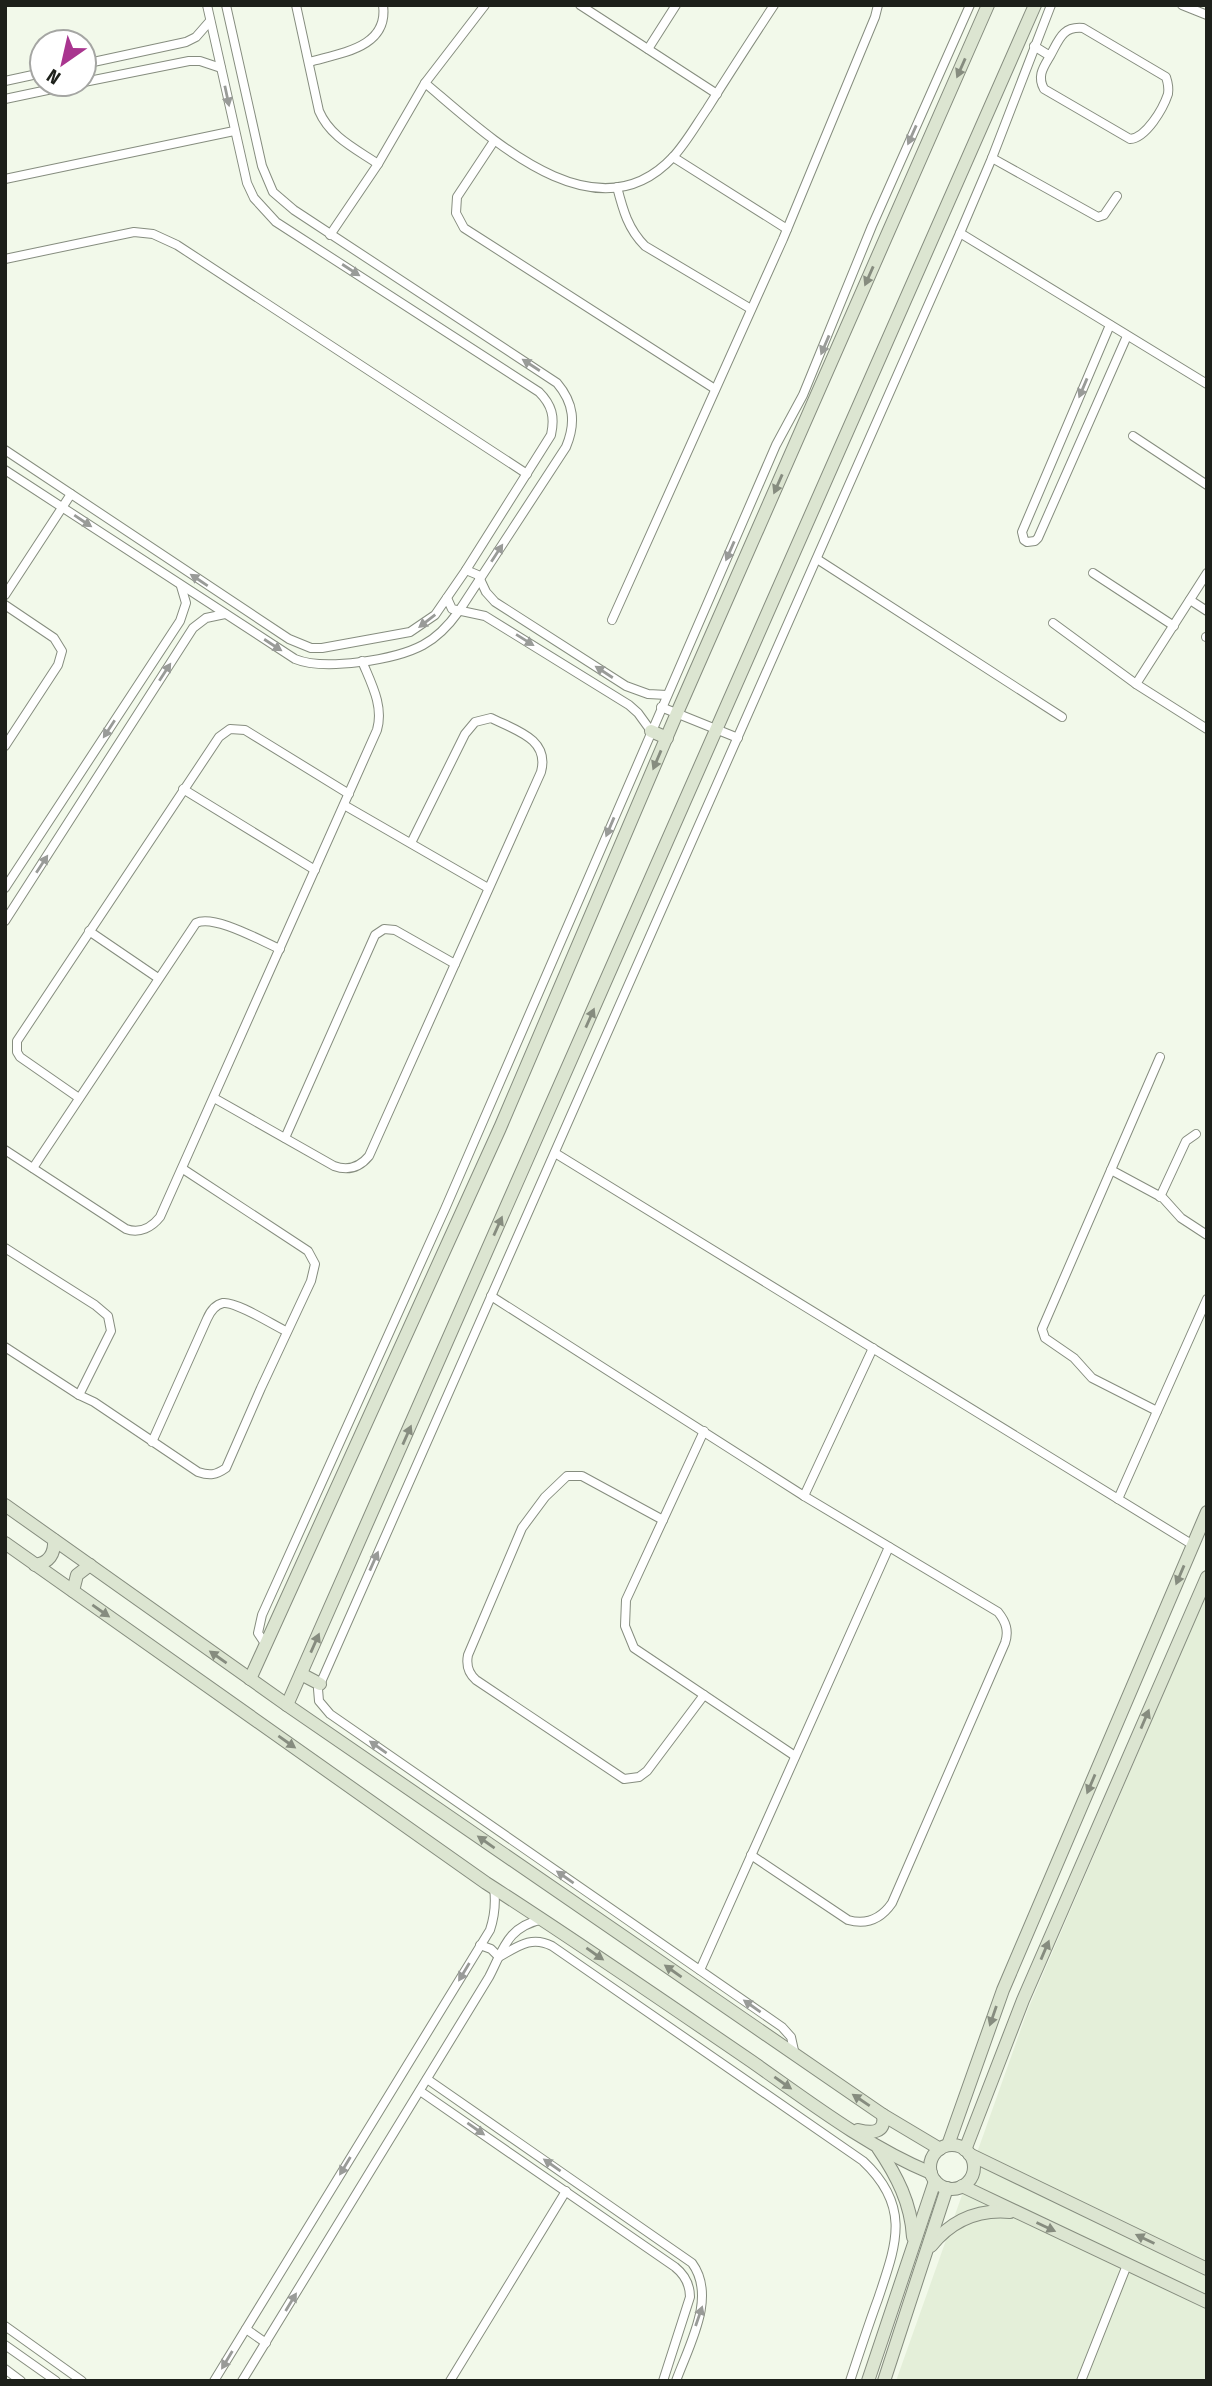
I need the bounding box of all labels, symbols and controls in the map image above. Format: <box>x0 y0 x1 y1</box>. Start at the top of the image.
north arrow <box>28 28 98 98</box>
one-way arrow <box>955 58 967 78</box>
text: N <box>43 64 65 89</box>
one-way arrow <box>222 85 233 107</box>
one-way arrow <box>906 124 917 145</box>
one-way arrow <box>341 263 360 276</box>
one-way arrow <box>863 266 875 286</box>
one-way arrow <box>819 335 831 355</box>
one-way arrow <box>522 358 540 372</box>
one-way arrow <box>1077 377 1088 398</box>
one-way arrow <box>772 474 783 495</box>
one-way arrow <box>73 514 93 527</box>
one-way arrow <box>724 541 735 562</box>
one-way arrow <box>490 543 503 563</box>
one-way arrow <box>190 573 209 586</box>
one-way arrow <box>418 613 436 628</box>
one-way arrow <box>515 634 534 647</box>
one-way arrow <box>264 639 283 652</box>
one-way arrow <box>158 663 172 681</box>
one-way arrow <box>595 665 614 678</box>
one-way arrow <box>103 719 116 739</box>
one-way arrow <box>652 750 663 771</box>
one-way arrow <box>604 817 615 838</box>
one-way arrow <box>36 854 49 873</box>
one-way arrow <box>584 1008 596 1028</box>
one-way arrow <box>493 1216 504 1237</box>
one-way arrow <box>401 1424 412 1445</box>
one-way arrow <box>368 1551 380 1571</box>
one-way arrow <box>1174 1565 1186 1585</box>
one-way arrow <box>92 1604 110 1618</box>
one-way arrow <box>309 1633 321 1653</box>
one-way arrow <box>209 1650 227 1664</box>
one-way arrow <box>1140 1708 1151 1729</box>
one-way arrow <box>278 1735 296 1749</box>
one-way arrow <box>369 1740 387 1754</box>
one-way arrow <box>1085 1774 1096 1795</box>
one-way arrow <box>477 1835 495 1849</box>
one-way arrow <box>556 1870 574 1884</box>
one-way arrow <box>1039 1940 1051 1960</box>
one-way arrow <box>586 1947 604 1961</box>
one-way arrow <box>457 1962 470 1981</box>
one-way arrow <box>664 1964 682 1978</box>
one-way arrow <box>743 2000 762 2013</box>
one-way arrow <box>987 2006 998 2027</box>
one-way arrow <box>774 2076 792 2090</box>
one-way arrow <box>852 2093 870 2107</box>
one-way arrow <box>467 2122 485 2136</box>
one-way arrow <box>339 2156 352 2176</box>
one-way arrow <box>543 2158 561 2172</box>
one-way arrow <box>1036 2221 1056 2233</box>
one-way arrow <box>1135 2233 1155 2245</box>
one-way arrow <box>284 2292 297 2311</box>
one-way arrow <box>694 2306 705 2327</box>
one-way arrow <box>221 2351 233 2370</box>

